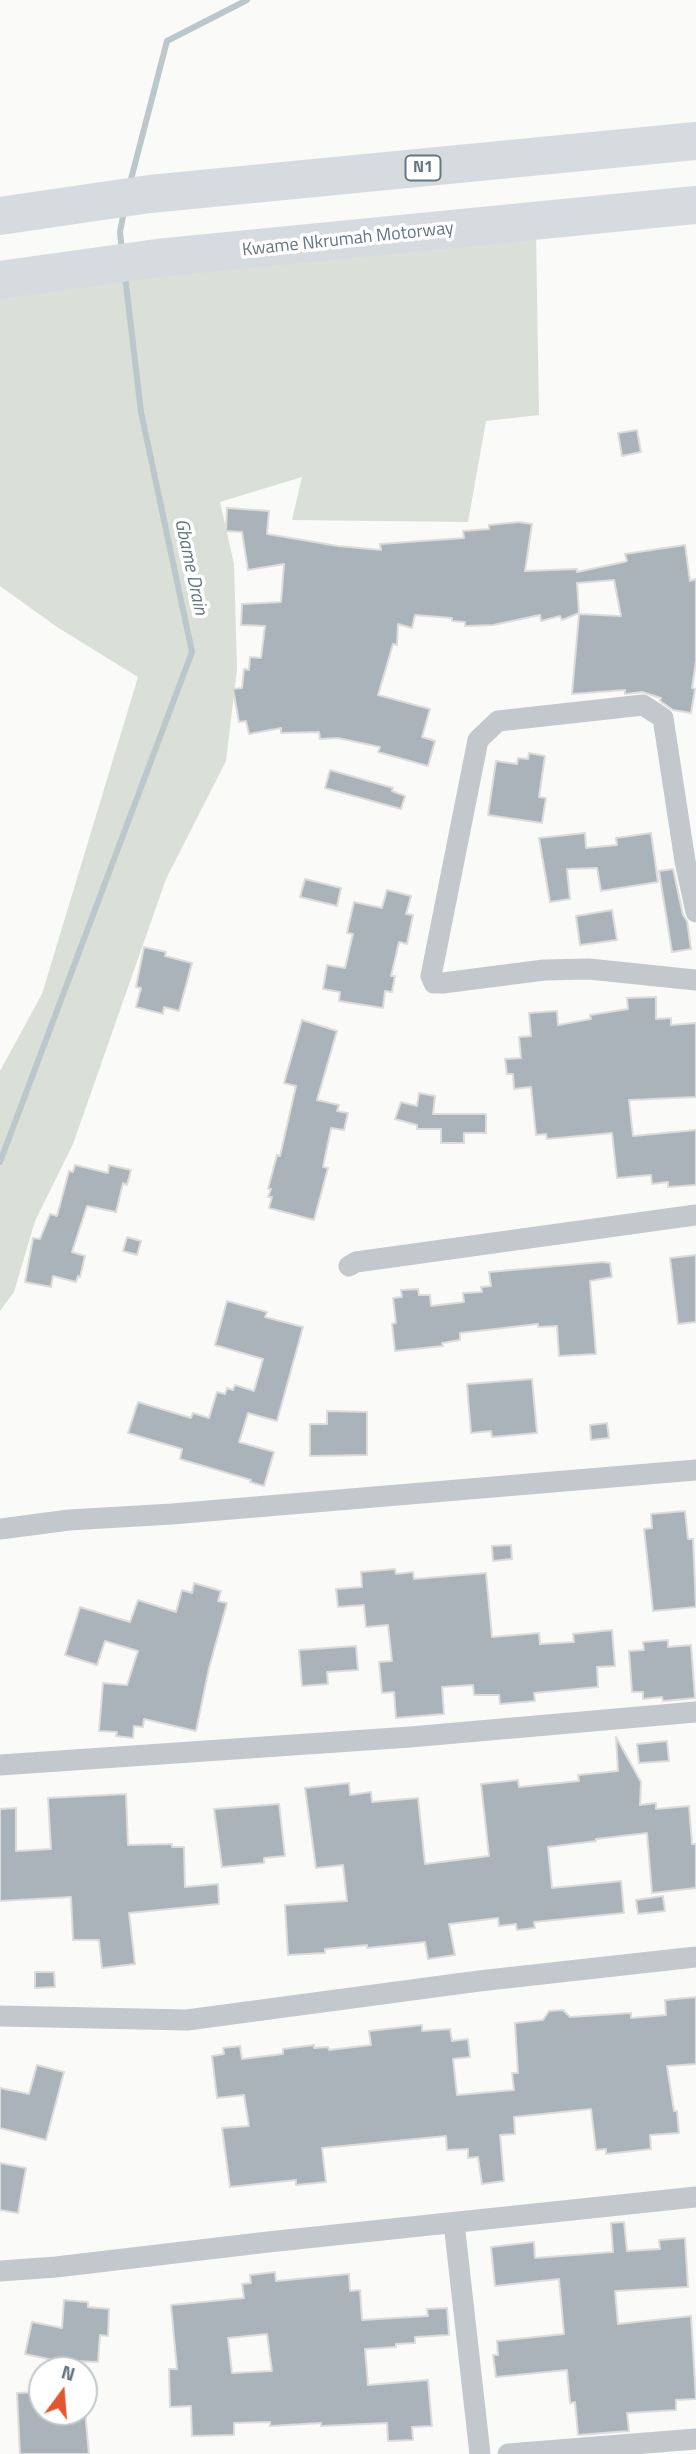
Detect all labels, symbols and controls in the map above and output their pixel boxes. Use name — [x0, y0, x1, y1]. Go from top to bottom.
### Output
road number: N1 — [406, 156, 440, 180]
street label: Kwame Nkrumah Motorway — [241, 218, 455, 262]
water label: Gbame Drain — [169, 517, 211, 617]
north arrow — [28, 2356, 98, 2426]
text: N — [58, 2356, 79, 2388]

